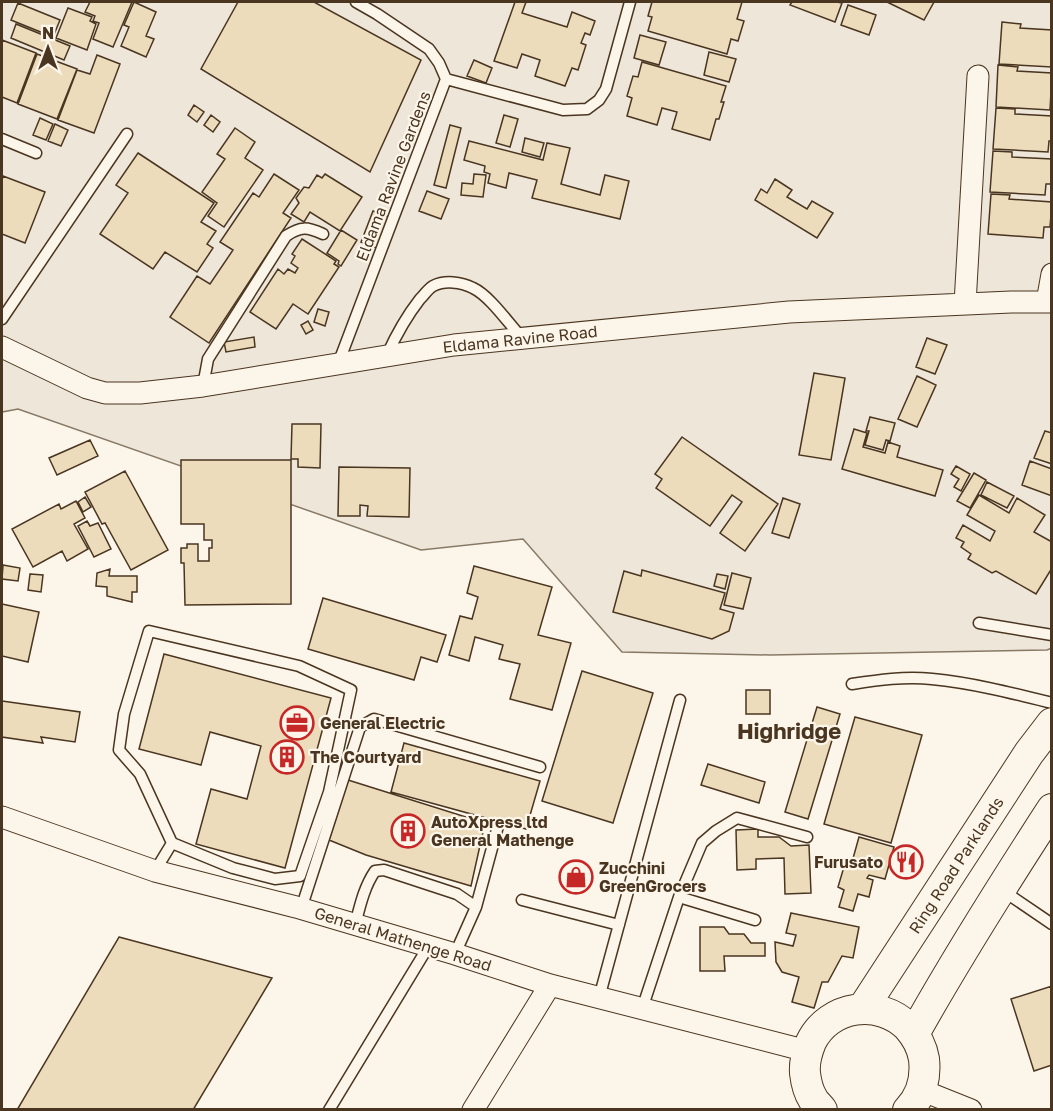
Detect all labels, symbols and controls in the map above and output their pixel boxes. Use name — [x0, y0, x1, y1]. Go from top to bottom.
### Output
north arrow — [18, 18, 78, 78]
text: N — [42, 23, 54, 43]
street label: Eldama Ravine Gardens — [351, 88, 435, 264]
street label: Eldama Ravine Road — [441, 321, 599, 357]
office icon: General Electric — [279, 705, 315, 741]
place label: General Electric — [320, 713, 445, 733]
district label: Highridge — [737, 717, 841, 744]
building icon: The Courtyard — [269, 739, 305, 775]
place label: The Courtyard — [310, 747, 421, 767]
street label: Ring Road Parklands — [904, 793, 1008, 937]
place label: AutoXpress ltd General Mathenge — [431, 812, 574, 850]
building icon: AutoXpress ltd General Mathenge — [390, 813, 426, 849]
restaurant icon: Furusato — [888, 844, 924, 880]
place label: Furusato — [814, 852, 883, 872]
place label: Zucchini GreenGrocers — [599, 858, 707, 896]
shop icon: Zucchini GreenGrocers — [558, 859, 594, 895]
street label: General Mathenge Road — [312, 903, 494, 975]

